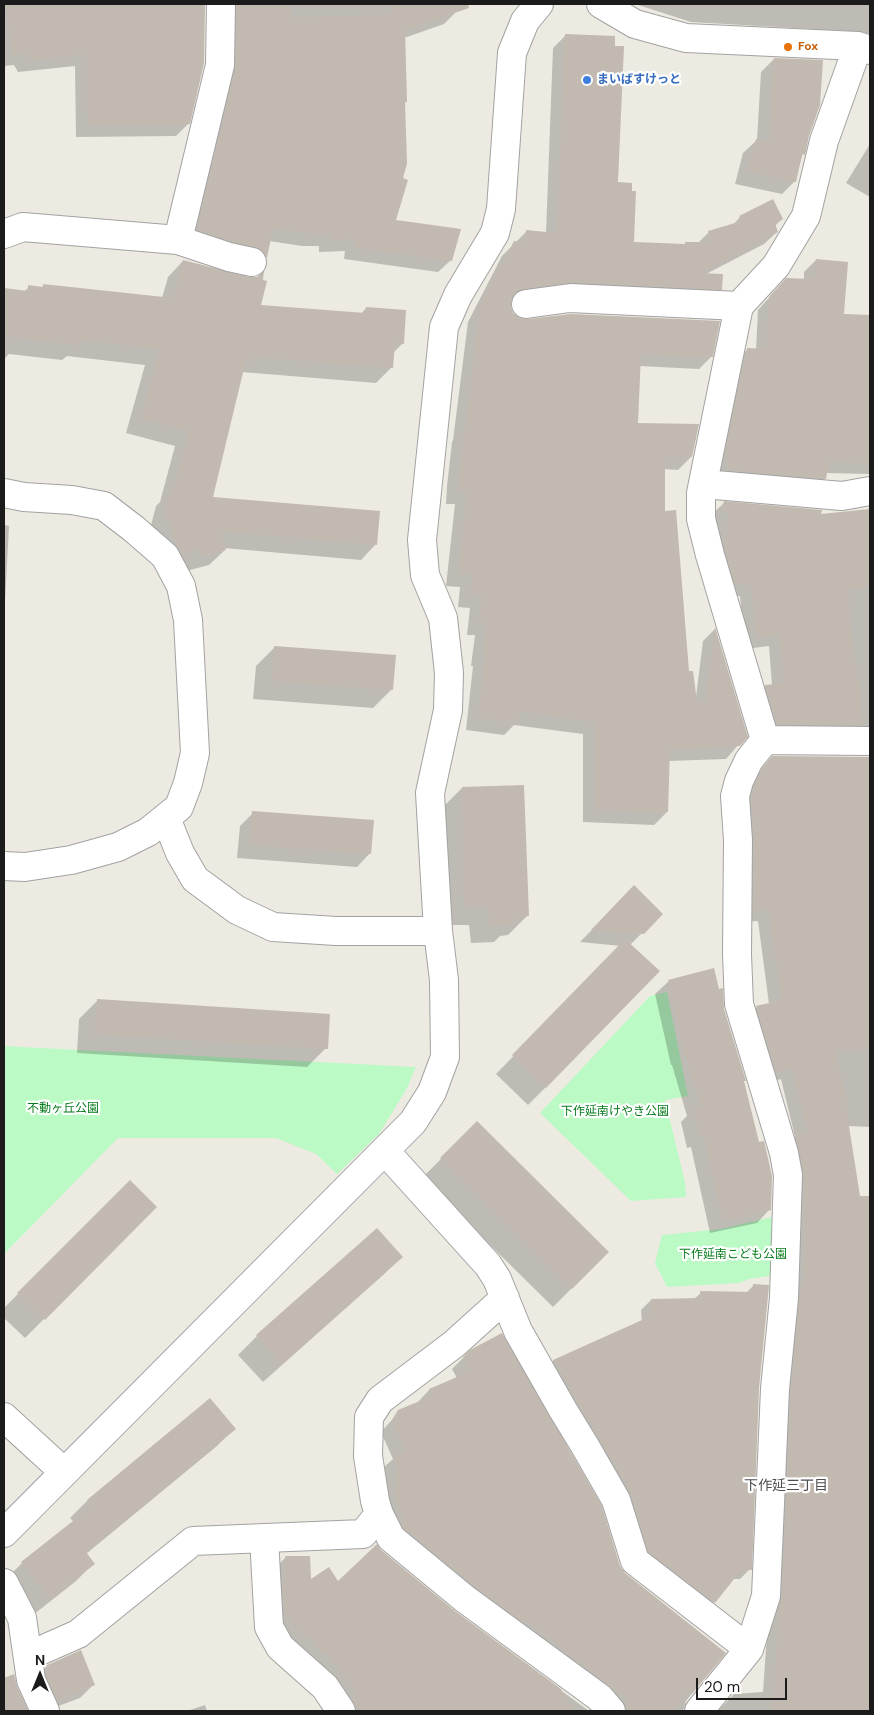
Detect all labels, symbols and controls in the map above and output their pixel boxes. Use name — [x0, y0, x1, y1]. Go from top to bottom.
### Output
place label: Fox — [798, 40, 818, 54]
marker: Fox — [782, 41, 794, 53]
place label: まいばすけっと — [597, 73, 681, 87]
marker: まいばすけっと — [581, 74, 593, 86]
park label: 不動ヶ丘公園 — [27, 1102, 99, 1116]
park label: 下作延南けやき公園 — [561, 1105, 669, 1119]
park label: 下作延南こども公園 — [679, 1248, 787, 1262]
district label: 下作延三丁目 — [744, 1478, 828, 1494]
north arrow — [15, 1650, 65, 1700]
text: N — [35, 1651, 45, 1669]
scale bar — [699, 1668, 790, 1700]
text: 20 m — [704, 1677, 740, 1697]

